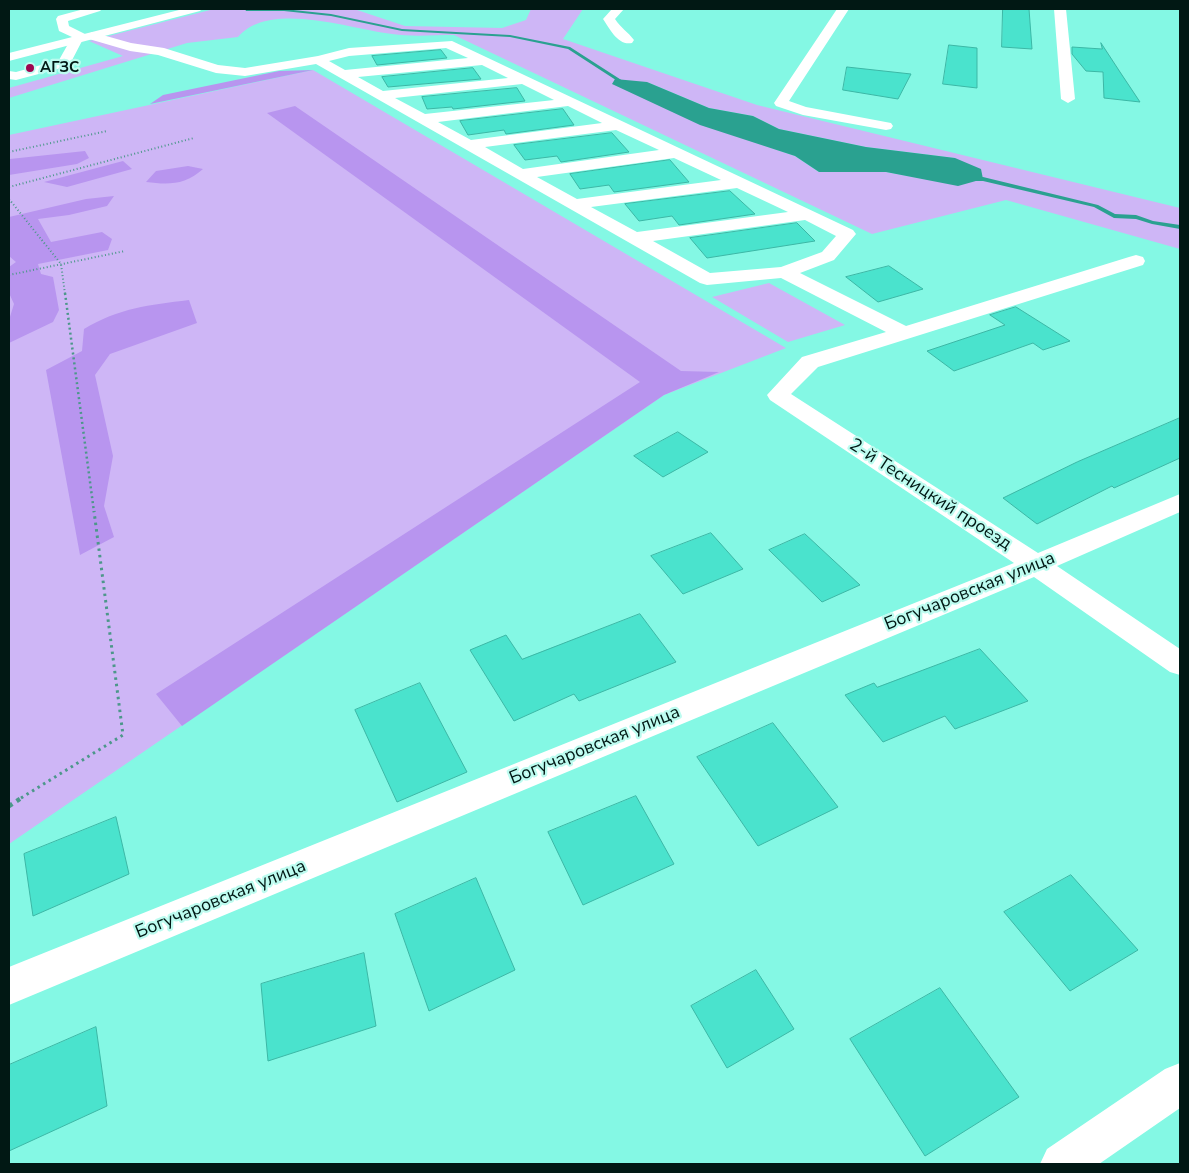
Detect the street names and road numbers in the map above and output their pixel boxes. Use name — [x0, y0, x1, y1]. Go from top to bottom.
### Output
street label: 2-й Тесницкий проезд — [845, 434, 1015, 556]
street label: Богучаровская улица — [882, 548, 1058, 636]
street label: Богучаровская улица — [507, 702, 683, 790]
street label: Богучаровская улица — [133, 856, 309, 944]

